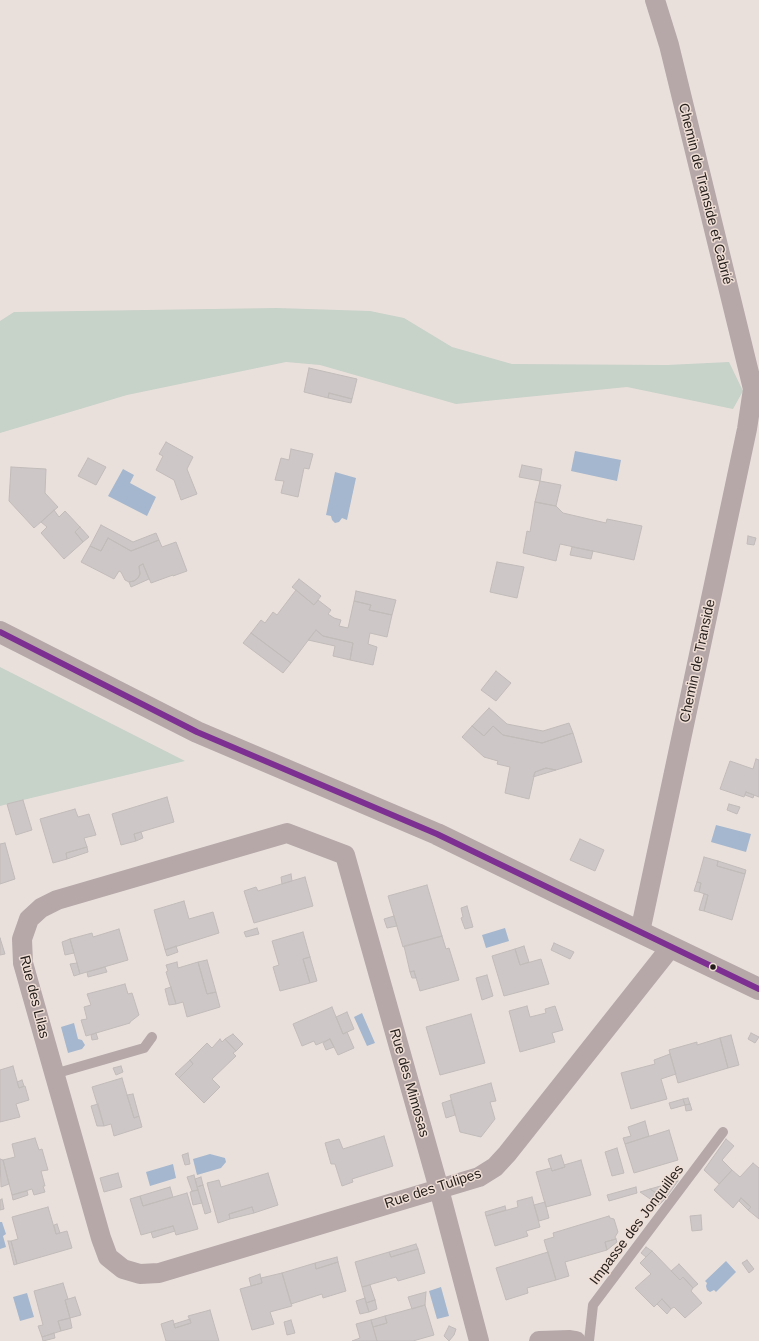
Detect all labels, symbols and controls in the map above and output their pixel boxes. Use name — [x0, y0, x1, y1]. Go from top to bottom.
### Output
street label: Chemin de Transide et Cabrié — [674, 102, 736, 286]
street label: Chemin de Transide — [677, 598, 719, 724]
street label: Rue des Lilas — [16, 954, 52, 1040]
unlabelled marker — [708, 962, 718, 972]
street label: Rue des Mimosas — [385, 1027, 433, 1139]
street label: Impasse des Jonquilles — [587, 1162, 687, 1288]
street label: Rue des Tulipes — [383, 1165, 483, 1213]

